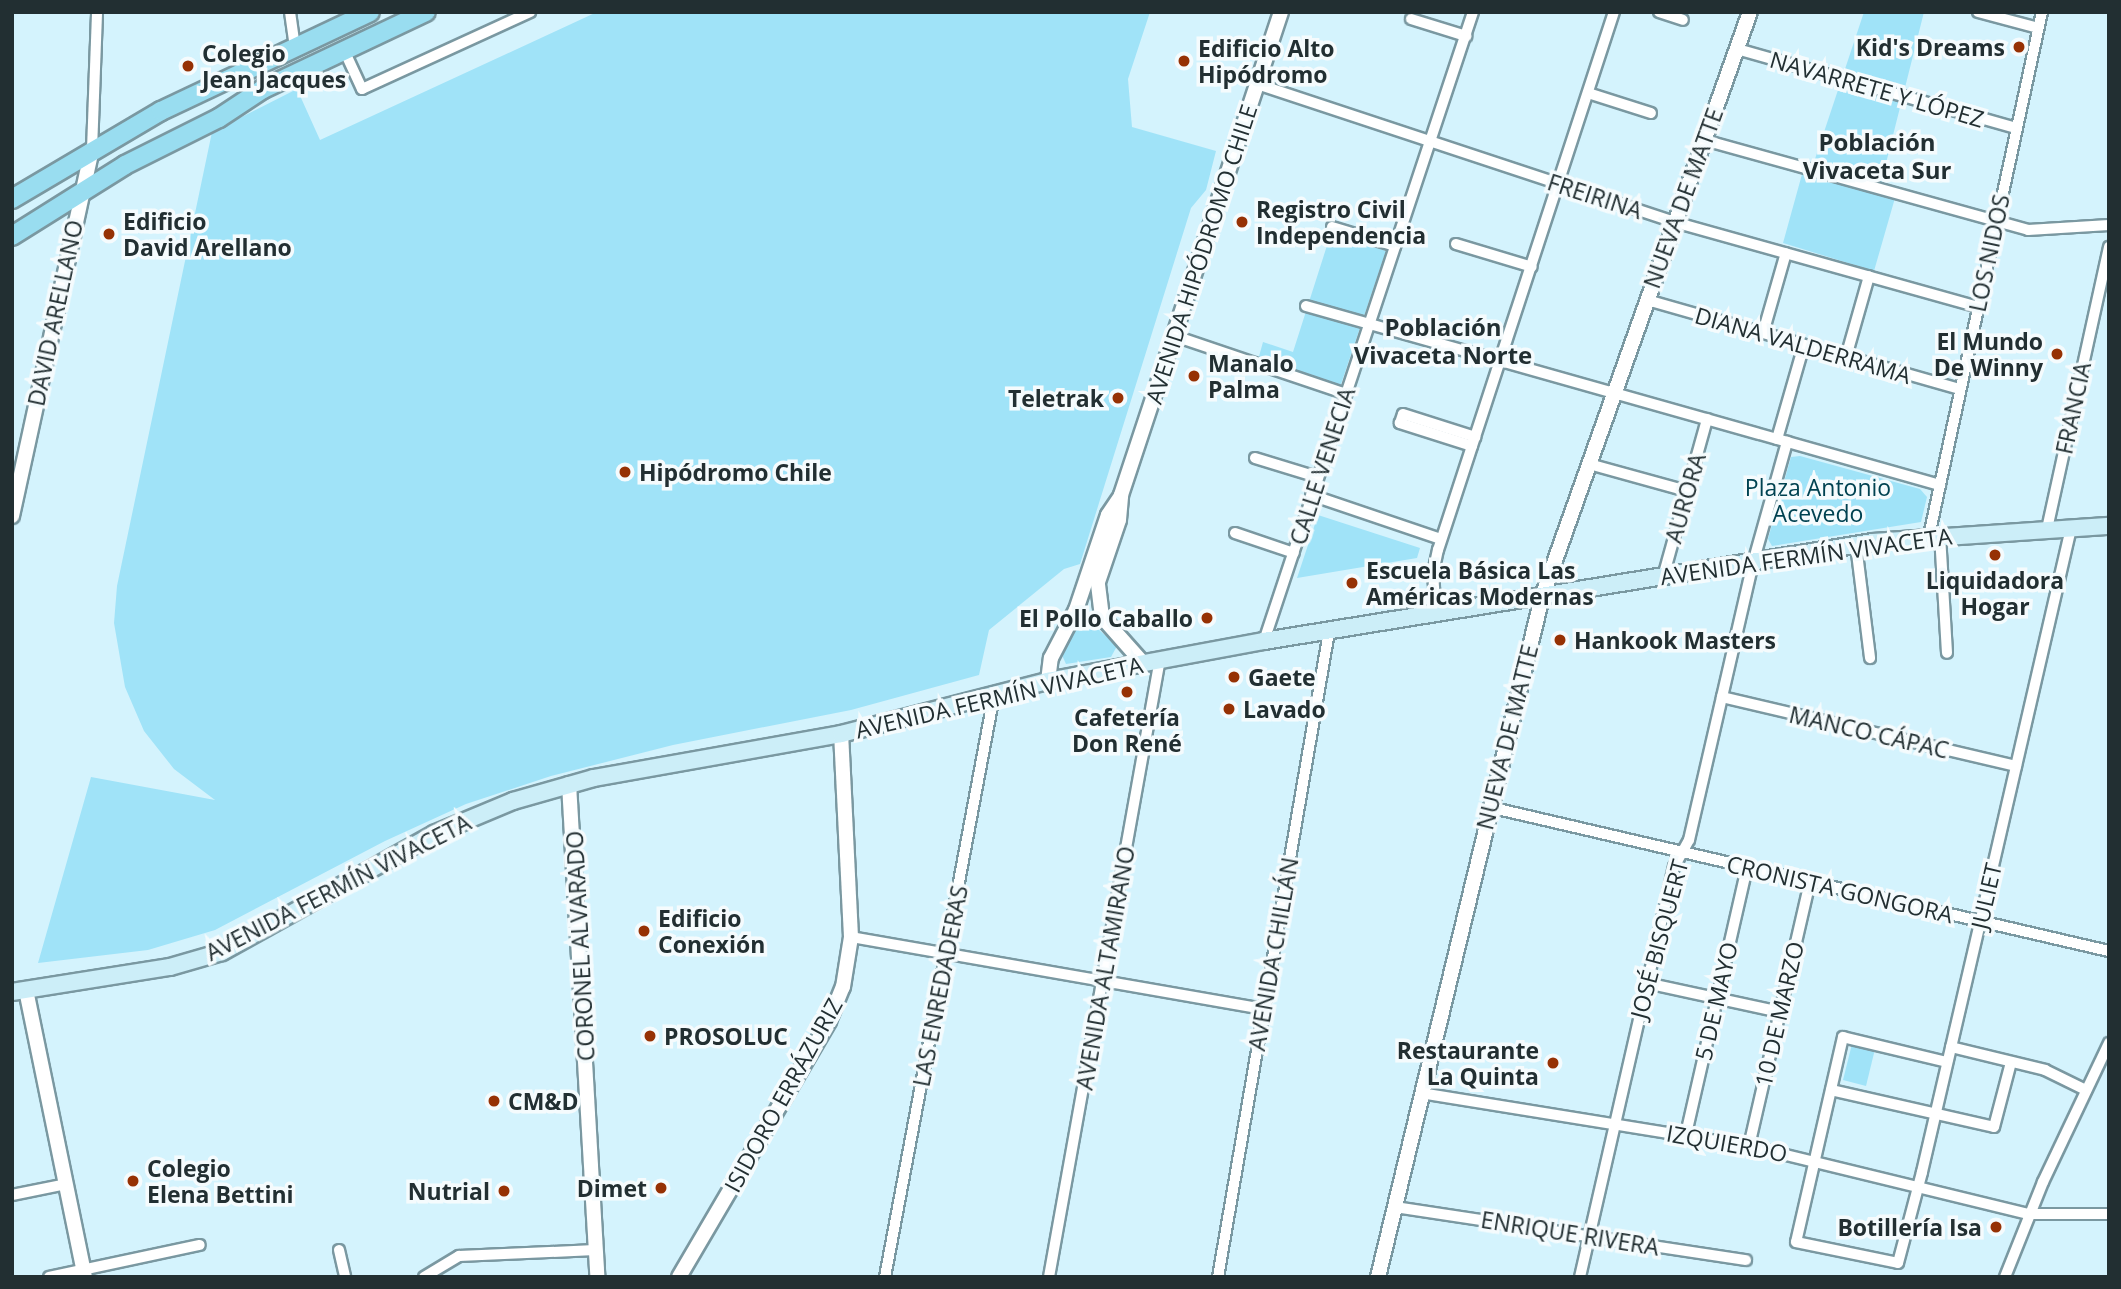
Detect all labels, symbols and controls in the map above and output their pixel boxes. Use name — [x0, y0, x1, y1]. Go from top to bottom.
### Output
place label: Kid's Dreams — [1856, 33, 2005, 61]
place label: Edificio Alto Hipódromo — [1198, 34, 1335, 88]
place label: Colegio Jean Jacques — [202, 39, 346, 93]
marker: Kid's Dreams — [2011, 39, 2027, 55]
street label: NAVARRETE Y LÓPEZ — [1767, 45, 1987, 133]
marker: Edificio Alto Hipódromo — [1176, 53, 1192, 69]
marker: Colegio Jean Jacques — [180, 58, 196, 74]
street label: AVENIDA HIPÓDROMO CHILE — [1140, 101, 1262, 407]
street label: NUEVA DE MATTE — [1638, 104, 1728, 292]
district label: Población Vivaceta Sur — [1803, 128, 1951, 184]
street label: FREIRINA — [1544, 168, 1646, 224]
street label: LOS NIDOS — [1963, 192, 2015, 314]
place label: Registro Civil Independencia — [1256, 195, 1426, 249]
place label: Edificio David Arellano — [123, 207, 292, 261]
marker: Registro Civil Independencia — [1234, 214, 1250, 230]
street label: DAVID ARELLANO — [22, 218, 88, 408]
marker: Edificio David Arellano — [101, 226, 117, 242]
street label: DIANA VALDERRAMA — [1692, 301, 1914, 389]
district label: Población Vivaceta Norte — [1354, 313, 1532, 369]
place label: El Mundo De Winny — [1934, 327, 2043, 381]
marker: El Mundo De Winny — [2049, 346, 2065, 362]
place label: Manalo Palma — [1208, 349, 1294, 403]
street label: FRANCIA — [2050, 359, 2096, 457]
marker: Manalo Palma — [1186, 368, 1202, 384]
place label: Teletrak — [1008, 384, 1104, 412]
street label: CALLE VENECIA — [1284, 384, 1360, 548]
marker: Teletrak — [1110, 390, 1126, 406]
street label: AURORA — [1659, 450, 1711, 546]
place label: Hipódromo Chile — [639, 458, 832, 486]
marker: Hipódromo Chile — [617, 464, 633, 480]
park label: Plaza Antonio Acevedo — [1745, 473, 1891, 527]
street label: AVENIDA FERMÍN VIVACETA — [1658, 522, 1954, 590]
marker: Liquidadora Hogar — [1987, 547, 2003, 563]
place label: Escuela Básica Las Américas Modernas — [1366, 556, 1594, 610]
place label: Liquidadora Hogar — [1926, 566, 2064, 620]
marker: Escuela Básica Las Américas Modernas — [1344, 575, 1360, 591]
place label: El Pollo Caballo — [1019, 604, 1193, 632]
marker: El Pollo Caballo — [1199, 610, 1215, 626]
place label: Hankook Masters — [1574, 626, 1776, 654]
marker: Hankook Masters — [1552, 632, 1568, 648]
street label: NUEVA DE MATTE — [1471, 642, 1543, 832]
street label: AVENIDA FERMÍN VIVACETA — [853, 650, 1145, 744]
place label: Gaete — [1248, 663, 1316, 691]
marker: Gaete — [1226, 669, 1242, 685]
marker: Cafetería Don René — [1119, 684, 1135, 700]
place label: Lavado — [1243, 695, 1326, 723]
street label: MANCO CÁPAC — [1787, 700, 1951, 764]
marker: Lavado — [1221, 701, 1237, 717]
place label: Cafetería Don René — [1072, 703, 1182, 757]
street label: AVENIDA FERMÍN VIVACETA — [201, 808, 475, 966]
street label: CORONEL ALVARADO — [560, 830, 600, 1062]
street label: AVENIDA ALTAMIRANO — [1070, 844, 1140, 1092]
street label: CRONISTA GONGORA — [1724, 850, 1956, 928]
street label: AVENIDA CHILLÁN — [1242, 855, 1304, 1053]
street label: JOSÉ BISQUERT — [1624, 856, 1694, 1022]
street label: JULIET — [1965, 860, 2007, 932]
street label: LAS ENREDADERAS — [907, 883, 973, 1089]
place label: Edificio Conexión — [658, 904, 765, 958]
marker: Edificio Conexión — [636, 923, 652, 939]
street label: 5 DE MAYO — [1689, 939, 1743, 1063]
street label: 10 DE MARZO — [1749, 939, 1809, 1089]
street label: ISIDORO ERRÁZURIZ — [718, 993, 848, 1197]
place label: PROSOLUC — [664, 1022, 788, 1050]
marker: PROSOLUC — [642, 1028, 658, 1044]
place label: Restaurante La Quinta — [1397, 1036, 1539, 1090]
marker: Restaurante La Quinta — [1545, 1055, 1561, 1071]
place label: CM&D — [508, 1087, 579, 1115]
marker: CM&D — [486, 1093, 502, 1109]
street label: IZQUIERDO — [1664, 1119, 1790, 1167]
place label: Colegio Elena Bettini — [147, 1154, 294, 1208]
marker: Colegio Elena Bettini — [125, 1173, 141, 1189]
place label: Dimet — [577, 1174, 647, 1202]
place label: Nutrial — [408, 1177, 490, 1205]
marker: Dimet — [653, 1180, 669, 1196]
marker: Nutrial — [496, 1183, 512, 1199]
street label: ENRIQUE RIVERA — [1479, 1205, 1661, 1261]
place label: Botillería Isa — [1837, 1213, 1982, 1241]
marker: Botillería Isa — [1988, 1219, 2004, 1235]

